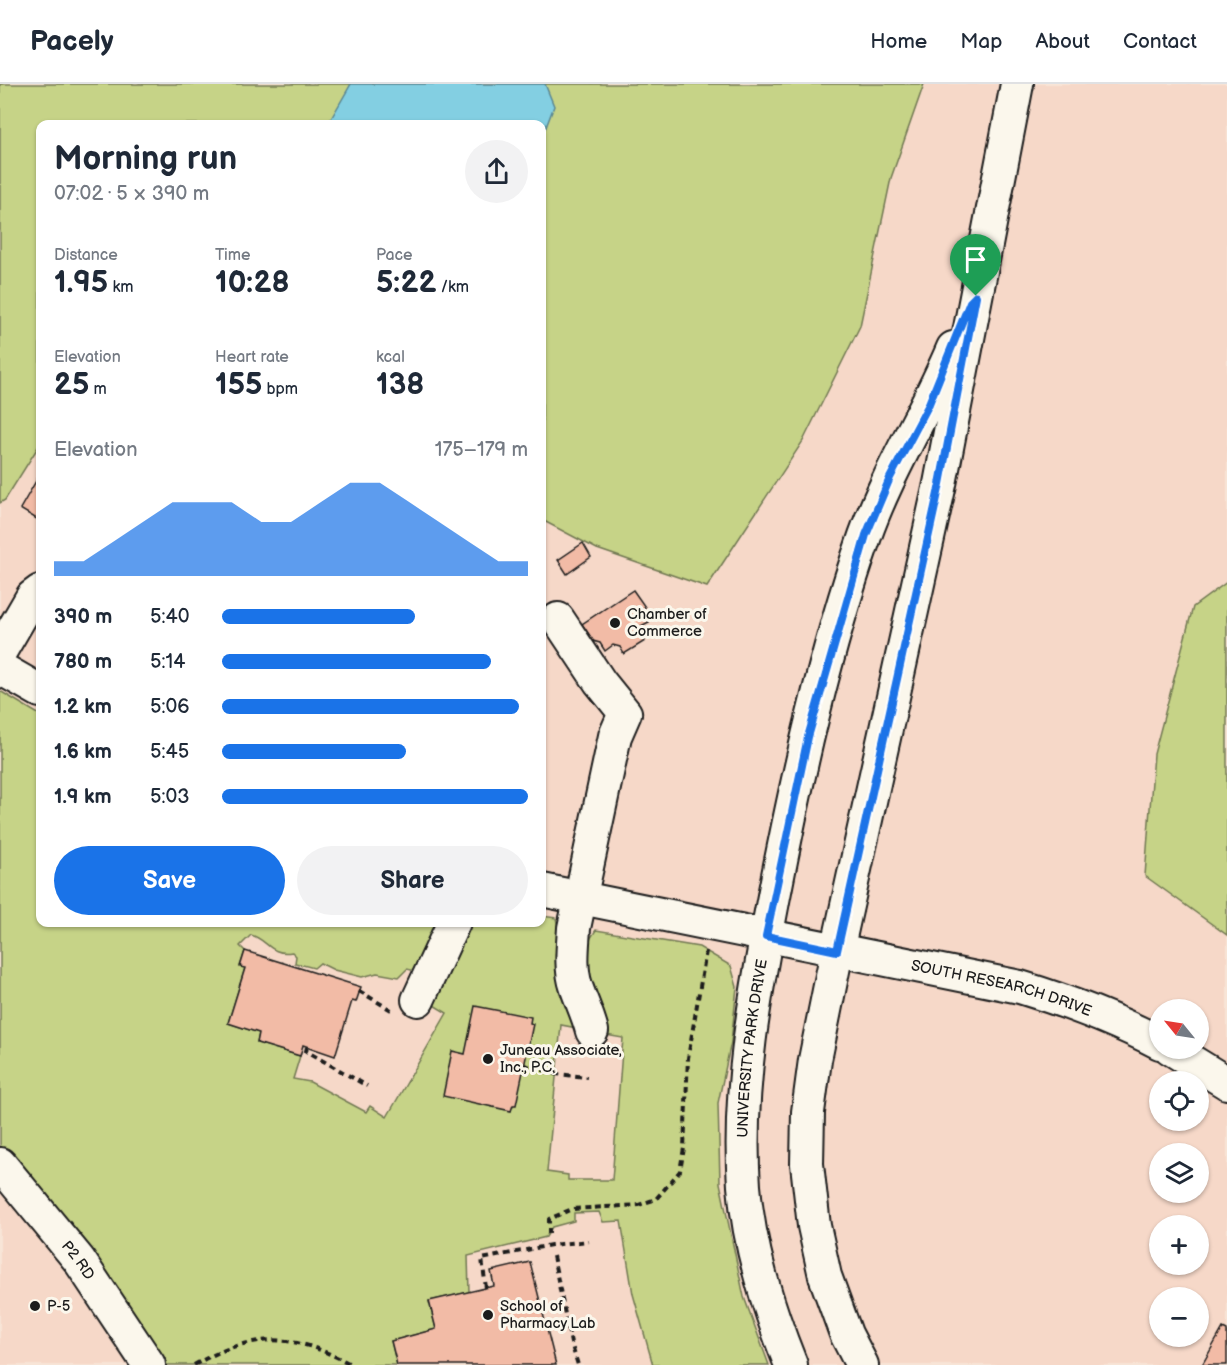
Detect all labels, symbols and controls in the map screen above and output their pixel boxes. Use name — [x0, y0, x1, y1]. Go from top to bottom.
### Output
text: Pacely — [30, 25, 114, 58]
text: Home — [870, 29, 927, 54]
text: Map — [960, 29, 1002, 54]
text: About — [1035, 29, 1090, 54]
text: Contact — [1123, 29, 1197, 54]
text: Morning run — [54, 139, 237, 179]
button: share — [465, 140, 528, 203]
text: 07:02 · 5 × 390 m — [54, 182, 209, 206]
pin — [950, 234, 1001, 296]
icon: arrive — [959, 243, 992, 276]
text: Distance — [54, 246, 118, 265]
text: Time — [215, 246, 250, 265]
text: Pace — [376, 246, 412, 265]
text: 1.95 — [54, 265, 108, 301]
text: 10:28 — [215, 265, 290, 301]
text: 5:22 — [376, 265, 436, 301]
text: km — [108, 278, 134, 297]
text: /km — [436, 278, 469, 297]
text: Elevation — [54, 348, 121, 367]
text: Heart rate — [215, 348, 289, 367]
text: kcal — [376, 348, 405, 367]
text: 25 — [54, 367, 89, 403]
text: 155 — [215, 367, 262, 403]
text: 138 — [376, 367, 424, 403]
text: m — [89, 380, 107, 399]
text: bpm — [262, 380, 298, 399]
text: Elevation — [54, 438, 137, 462]
text: 175–179 m — [435, 438, 528, 462]
text: 390 m — [54, 605, 112, 629]
text: 5:40 — [150, 605, 189, 629]
place label: Chamber of Commerce — [627, 605, 707, 641]
marker: Chamber of Commerce — [608, 616, 622, 630]
text: 780 m — [54, 650, 112, 674]
text: 5:14 — [150, 650, 185, 674]
text: 1.2 km — [54, 695, 112, 719]
text: 5:06 — [150, 695, 189, 719]
text: 1.6 km — [54, 740, 112, 764]
text: 5:45 — [150, 740, 189, 764]
text: 1.9 km — [54, 785, 111, 809]
text: 5:03 — [150, 785, 190, 809]
button: Save — [54, 846, 285, 915]
button: Share — [297, 846, 528, 915]
street label: SOUTH RESEARCH DRIVE — [910, 956, 1095, 1021]
street label: UNIVERSITY PARK DRIVE — [733, 957, 772, 1138]
north arrow — [1149, 999, 1209, 1059]
map controls — [1149, 999, 1209, 1347]
place label: Juneau Associate, Inc., P.C. — [500, 1041, 622, 1077]
marker: Juneau Associate, Inc., P.C. — [481, 1052, 495, 1066]
button: locate — [1149, 1071, 1209, 1131]
button: layers — [1149, 1143, 1209, 1203]
button: + — [1149, 1215, 1209, 1275]
street label: P2 RD — [57, 1237, 99, 1283]
button: − — [1149, 1287, 1209, 1347]
place label: P-5 — [47, 1297, 70, 1316]
place label: School of Pharmacy Lab — [500, 1297, 596, 1333]
marker: P-5 — [28, 1299, 42, 1313]
marker: School of Pharmacy Lab — [481, 1308, 495, 1322]

